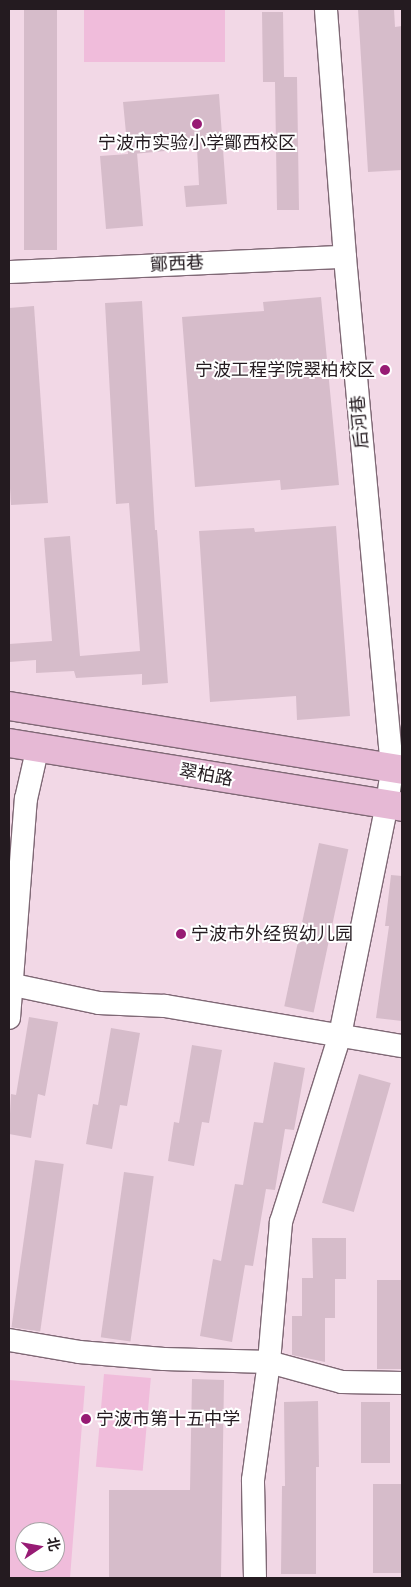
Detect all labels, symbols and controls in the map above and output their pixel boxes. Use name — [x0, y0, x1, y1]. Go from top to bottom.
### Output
marker: 宁波市实验小学鄮西校区 — [191, 118, 203, 130]
place label: 宁波市实验小学鄮西校区 — [98, 132, 296, 154]
street label: 鄮西巷 — [149, 252, 205, 276]
place label: 宁波工程学院翠柏校区 — [195, 359, 375, 381]
marker: 宁波工程学院翠柏校区 — [379, 364, 391, 376]
street label: 后河巷 — [347, 394, 373, 450]
street label: 翠柏路 — [178, 760, 234, 790]
place label: 宁波市外经贸幼儿园 — [191, 923, 353, 945]
marker: 宁波市外经贸幼儿园 — [175, 928, 187, 940]
place label: 宁波市第十五中学 — [96, 1408, 240, 1430]
marker: 宁波市第十五中学 — [80, 1413, 92, 1425]
north arrow — [15, 1522, 65, 1572]
text: 北 — [42, 1535, 65, 1553]

